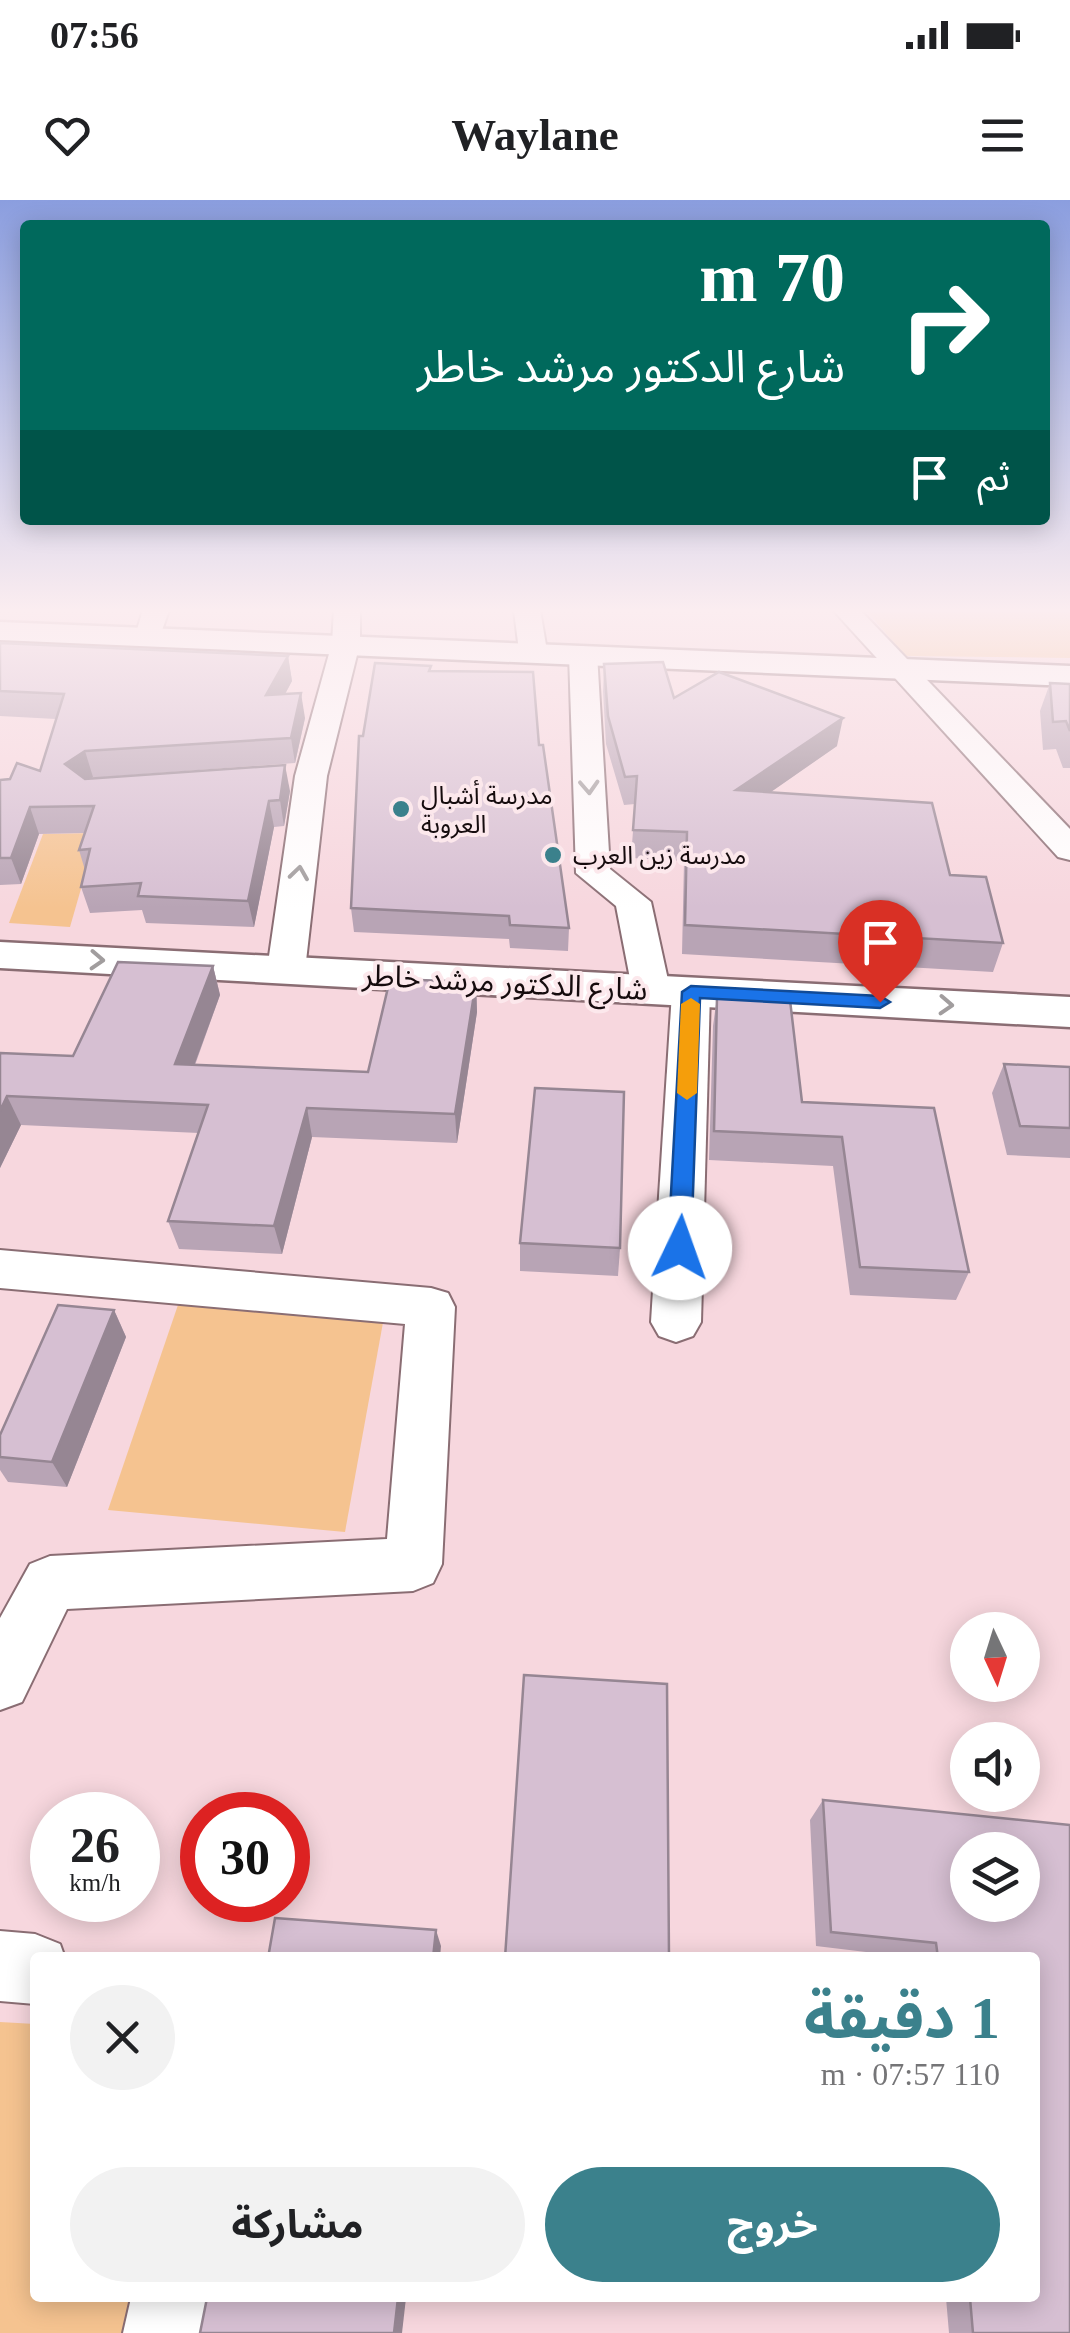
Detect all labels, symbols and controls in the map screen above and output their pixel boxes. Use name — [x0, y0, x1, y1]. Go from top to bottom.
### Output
text: 07:56 — [50, 14, 139, 56]
icon: heart — [40, 108, 95, 163]
icon: menu — [975, 108, 1030, 163]
text: Waylane — [451, 110, 619, 160]
text: 70 m — [699, 239, 845, 316]
icon: right — [880, 260, 1010, 390]
text: شارع الدكتور مرشد خاطر — [417, 342, 845, 392]
icon: arrive — [902, 450, 957, 505]
text: ثم — [977, 456, 1010, 498]
place label: مدرسة أشبال العروبة — [421, 779, 553, 839]
one-way arrow — [578, 779, 599, 795]
marker: مدرسة أشبال العروبة — [390, 798, 412, 820]
place label: مدرسة زين العرب — [573, 842, 746, 870]
marker: مدرسة زين العرب — [542, 844, 564, 866]
one-way arrow — [287, 865, 308, 881]
pin — [838, 900, 923, 1003]
icon: arrive — [853, 915, 908, 970]
one-way arrow — [90, 949, 106, 970]
street label: شارع الدكتور مرشد خاطر — [360, 958, 648, 1012]
one-way arrow — [939, 994, 955, 1015]
position arrow — [628, 1196, 732, 1300]
north arrow — [950, 1612, 1040, 1702]
map controls — [950, 1612, 1040, 1922]
button: sound — [950, 1722, 1040, 1812]
speed limit sign: 30 — [180, 1792, 310, 1922]
text: 26 — [70, 1817, 120, 1873]
button: layers — [950, 1832, 1040, 1922]
text: km/h — [69, 1869, 121, 1896]
button: close — [70, 1985, 175, 2090]
text: 1 دقيقة — [804, 1985, 1000, 2051]
text: 110 m · 07:57 — [821, 2056, 1000, 2092]
button: مشاركة — [70, 2167, 525, 2282]
button: خروج — [545, 2167, 1000, 2282]

